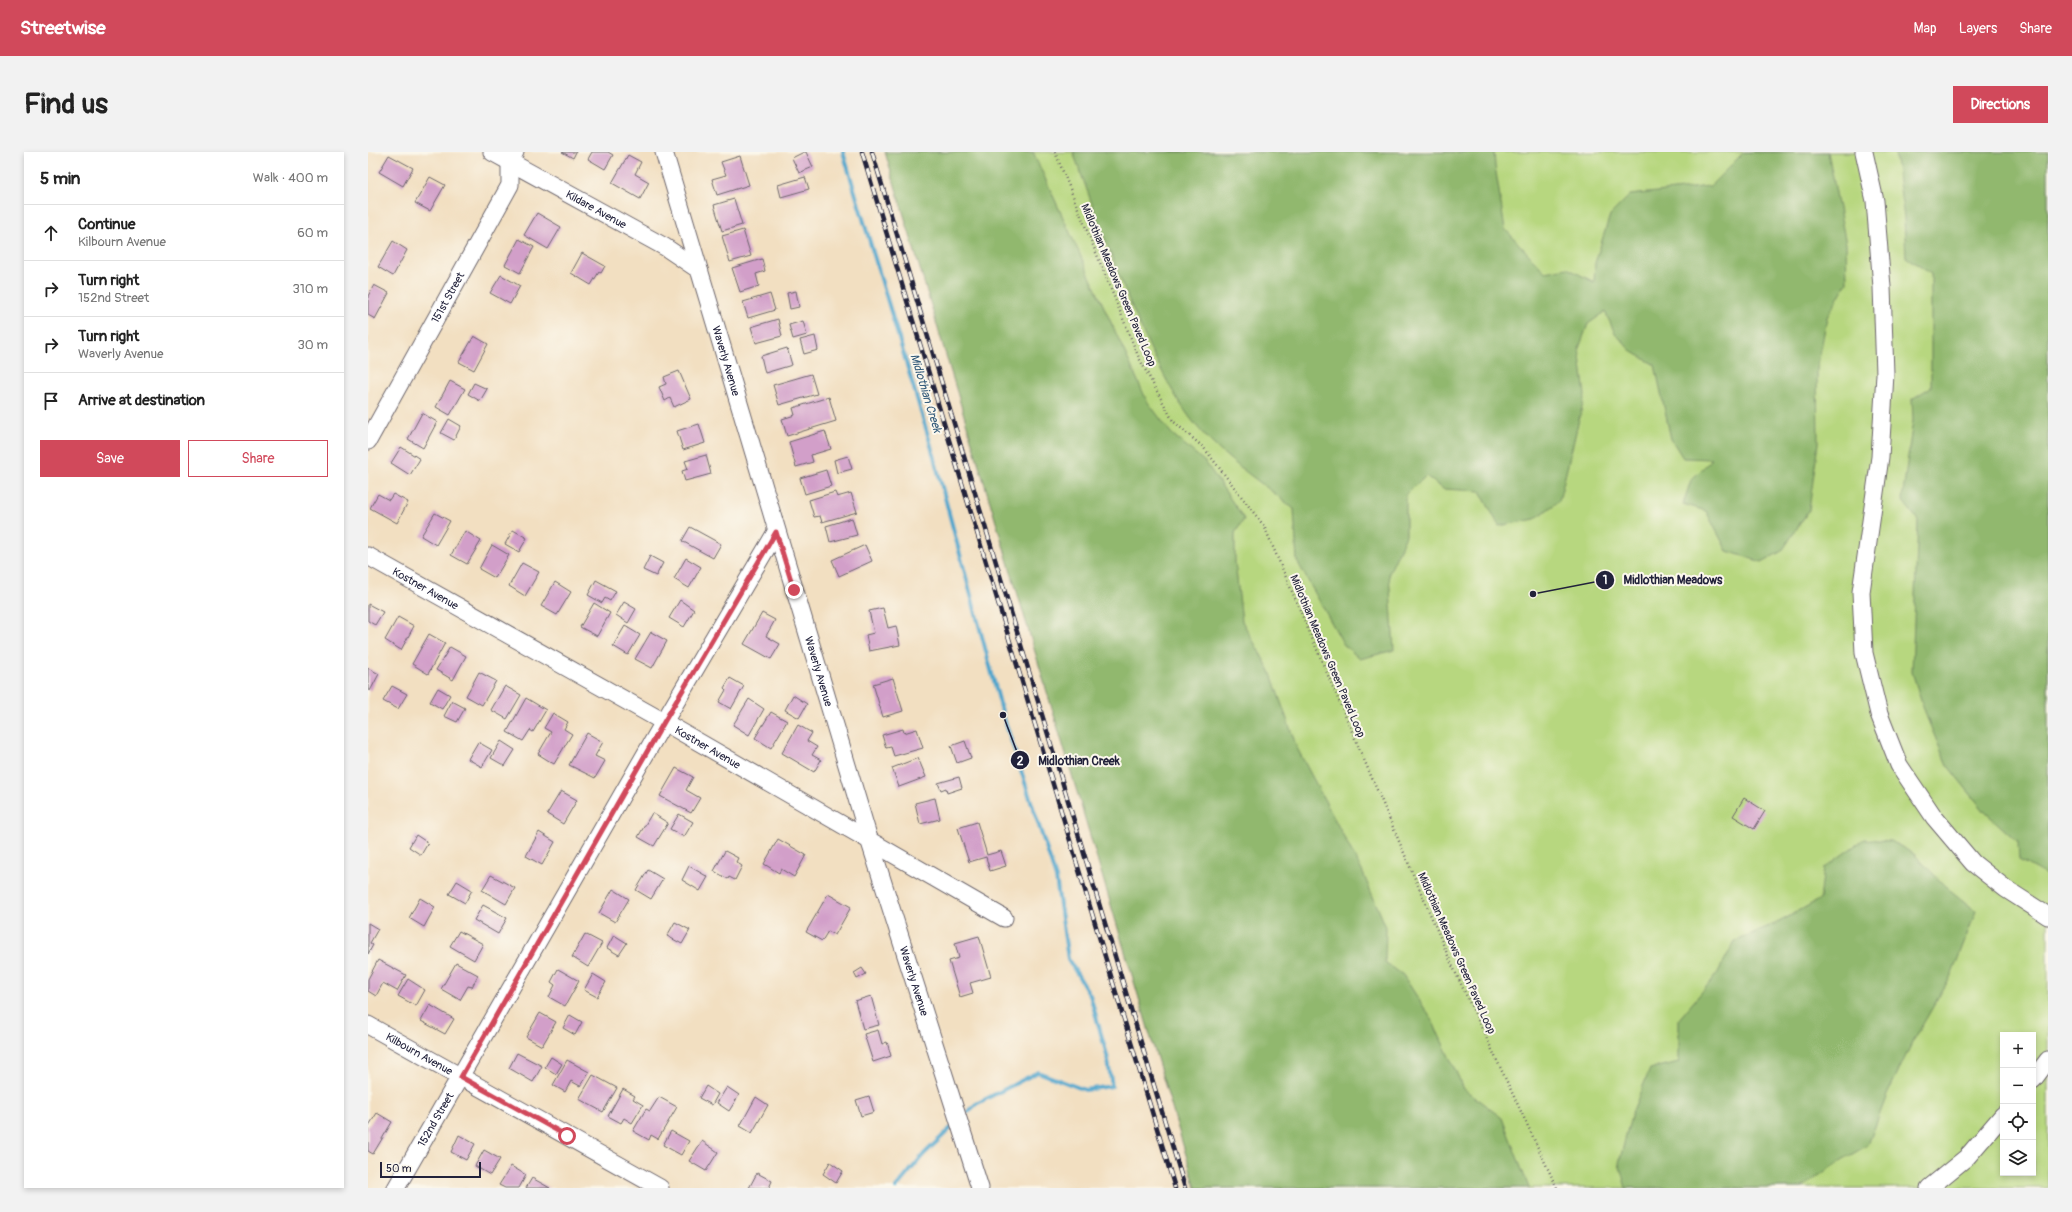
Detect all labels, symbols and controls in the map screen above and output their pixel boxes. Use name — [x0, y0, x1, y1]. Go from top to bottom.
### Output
text: Streetwise — [20, 16, 106, 40]
text: Map — [1914, 20, 1937, 37]
text: Layers — [1959, 20, 1997, 37]
text: Share — [2019, 20, 2052, 37]
button: Directions — [1953, 86, 2048, 123]
text: Find us — [24, 87, 108, 122]
text: 5 min — [40, 168, 80, 189]
text: Walk · 400 m — [253, 170, 328, 186]
street label: Kildare Avenue — [564, 188, 629, 232]
street label: Midlothian Meadows Green Paved Loop — [1078, 202, 1159, 368]
text: Continue — [78, 215, 136, 234]
icon: ahead — [40, 222, 62, 244]
text: 60 m — [297, 225, 328, 241]
text: Kilbourn Avenue — [78, 234, 166, 250]
street label: 151st Street — [429, 270, 468, 326]
text: Turn right — [78, 271, 139, 290]
icon: right — [40, 278, 62, 300]
text: 310 m — [292, 281, 328, 297]
text: 152nd Street — [78, 290, 149, 306]
street label: Waverly Avenue — [709, 324, 743, 398]
text: Turn right — [78, 327, 139, 346]
icon: right — [40, 334, 62, 356]
text: 30 m — [298, 337, 328, 353]
text: Waverly Avenue — [78, 346, 163, 362]
water label: Midlothian Creek — [906, 352, 945, 435]
icon: arrive — [40, 390, 62, 412]
text: Arrive at destination — [78, 391, 205, 410]
button: Save — [40, 440, 180, 477]
button: Share — [188, 440, 328, 477]
street label: Kostner Avenue — [390, 565, 461, 613]
callout: Midlothian Meadows — [1595, 568, 1730, 592]
street label: Midlothian Meadows Green Paved Loop — [1287, 573, 1368, 739]
text: 1 — [1603, 573, 1607, 588]
text: Midlothian Meadows — [1624, 573, 1723, 588]
route end — [785, 581, 803, 599]
street label: Waverly Avenue — [802, 635, 835, 709]
street label: Kostner Avenue — [672, 724, 743, 772]
callout: Midlothian Creek — [1010, 748, 1128, 772]
text: 2 — [1017, 754, 1024, 769]
text: Midlothian Creek — [1038, 754, 1121, 769]
street label: Midlothian Meadows Green Paved Loop — [1415, 870, 1498, 1036]
street label: Waverly Avenue — [897, 945, 931, 1018]
street label: Kilbourn Avenue — [384, 1030, 455, 1078]
map controls — [2000, 1032, 2036, 1176]
button: + — [2000, 1032, 2036, 1068]
button: − — [2000, 1068, 2036, 1104]
street label: 152nd Street — [415, 1090, 457, 1149]
button: locate — [2000, 1104, 2036, 1140]
route start — [558, 1127, 576, 1145]
button: layers — [2000, 1140, 2036, 1176]
scale bar — [380, 1160, 481, 1179]
text: 50 m — [386, 1162, 412, 1175]

